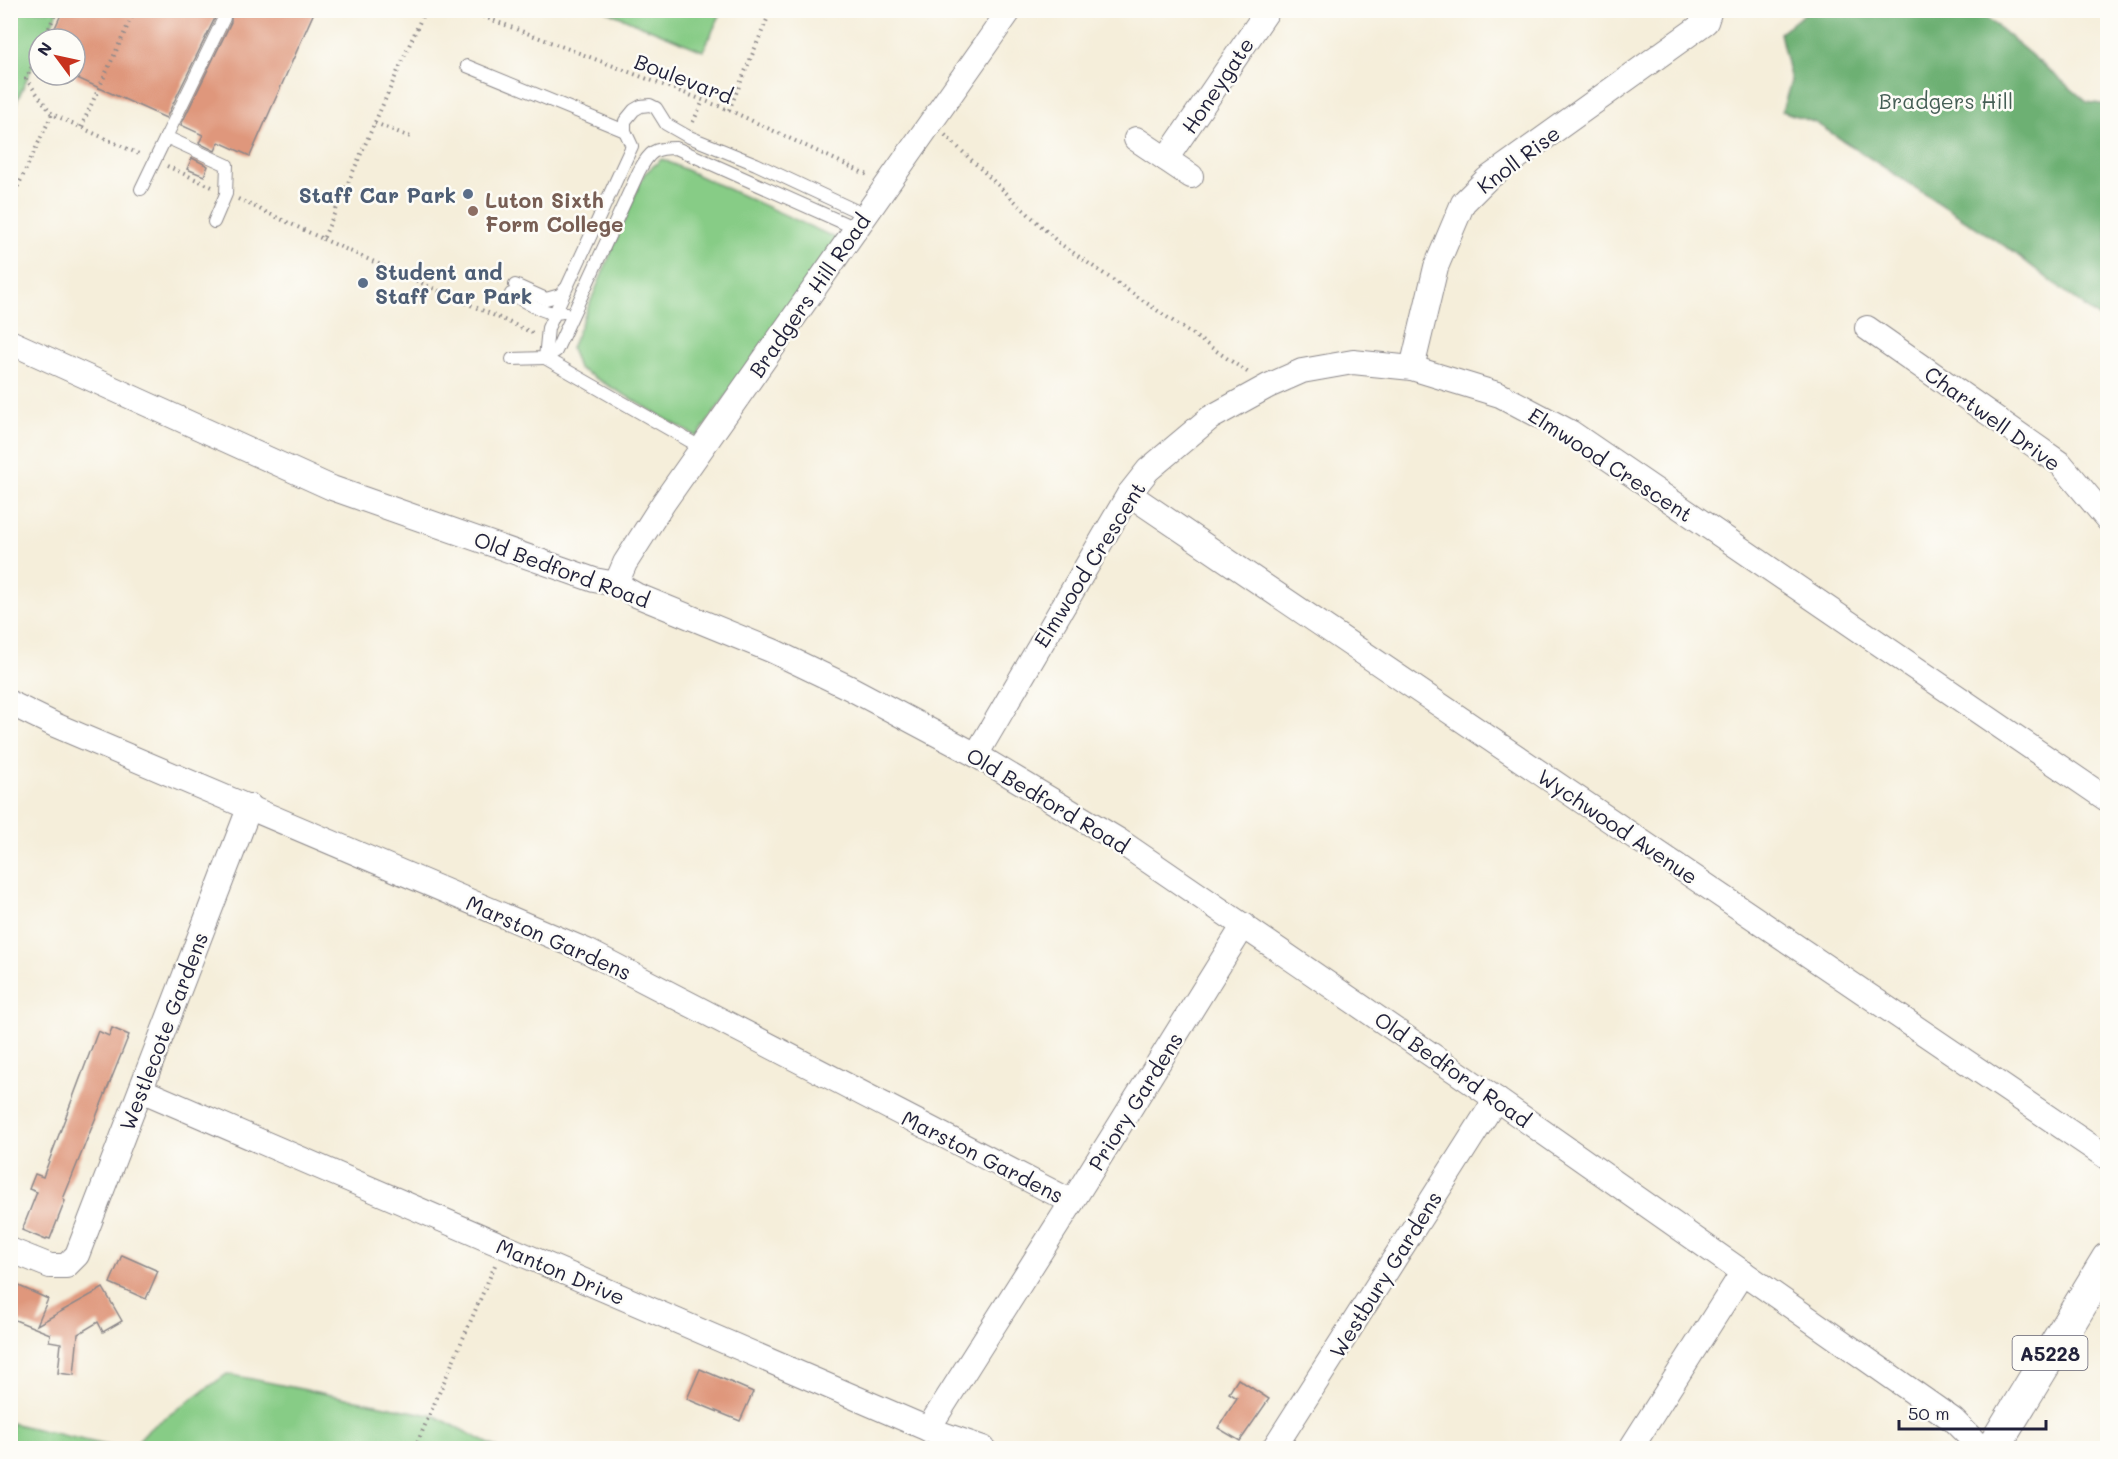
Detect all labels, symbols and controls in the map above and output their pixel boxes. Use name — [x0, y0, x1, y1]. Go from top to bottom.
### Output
north arrow — [27, 27, 87, 87]
street label: Honeygate — [1175, 32, 1259, 138]
text: N — [32, 38, 56, 59]
street label: Boulevard — [631, 47, 737, 109]
park label: Bradgers Hill — [1879, 87, 2013, 114]
street label: Knoll Rise — [1471, 119, 1565, 199]
place label: Staff Car Park — [299, 181, 456, 208]
place label: Luton Sixth Form College — [485, 186, 624, 237]
marker: Staff Car Park — [461, 187, 475, 201]
marker: Luton Sixth Form College — [466, 204, 480, 218]
street label: Bradgers Hill Road — [742, 208, 876, 382]
place label: Student and Staff Car Park — [375, 258, 532, 309]
marker: Student and Staff Car Park — [356, 276, 370, 290]
street label: Chartwell Drive — [1920, 360, 2066, 476]
street label: Elmwood Crescent — [1524, 401, 1698, 527]
street label: Elmwood Crescent — [1027, 476, 1151, 652]
street label: Old Bedford Road — [471, 525, 653, 613]
street label: Old Bedford Road — [962, 741, 1134, 859]
street label: Wychwood Avenue — [1533, 762, 1703, 890]
street label: Marston Gardens — [462, 888, 636, 986]
street label: Westlecote Gardens — [113, 928, 213, 1134]
street label: Old Bedford Road — [1370, 1005, 1536, 1133]
street label: Priory Gardens — [1082, 1027, 1188, 1175]
street label: Marston Gardens — [898, 1104, 1068, 1208]
street label: Westbury Gardens — [1323, 1186, 1447, 1362]
street label: Manton Drive — [493, 1232, 629, 1310]
road number: A5228 — [2012, 1336, 2088, 1370]
scale bar — [1899, 1393, 2046, 1431]
text: 50 m — [1908, 1401, 1950, 1425]

